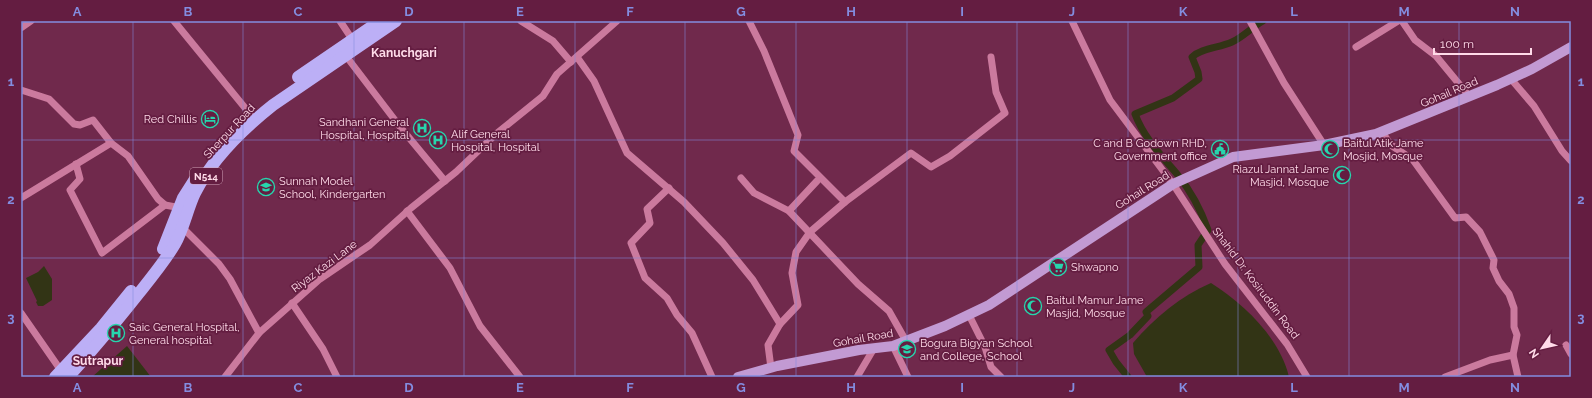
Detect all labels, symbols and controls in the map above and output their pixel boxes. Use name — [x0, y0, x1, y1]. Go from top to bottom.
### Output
text: A — [73, 4, 82, 19]
text: B — [184, 4, 193, 19]
text: C — [294, 4, 303, 19]
text: D — [404, 4, 414, 19]
text: E — [516, 4, 524, 19]
text: F — [626, 4, 634, 19]
text: G — [736, 4, 746, 19]
text: H — [846, 4, 856, 19]
text: I — [960, 4, 964, 19]
text: J — [1069, 4, 1075, 19]
text: K — [1179, 4, 1188, 19]
text: L — [1290, 4, 1298, 19]
text: M — [1398, 4, 1410, 19]
text: N — [1510, 4, 1520, 19]
scale bar — [1434, 30, 1531, 56]
text: 100 m — [1440, 37, 1474, 51]
district label: Kanuchgari — [371, 46, 437, 60]
text: 1 — [8, 74, 15, 89]
street label: Gohail Road — [1419, 74, 1480, 110]
text: 1 — [1578, 74, 1585, 89]
street label: Sherpur Road — [201, 101, 258, 161]
hotel icon: Red Chillis — [200, 109, 220, 129]
place label: Red Chillis — [144, 113, 197, 126]
place label: Sandhani General Hospital, Hospital — [319, 116, 409, 142]
hospital icon: Sandhani General Hospital, Hospital — [412, 118, 432, 138]
place label: Alif General Hospital, Hospital — [451, 128, 540, 154]
hospital icon: Alif General Hospital, Hospital — [428, 130, 448, 150]
place label: C and B Godown RHD, Government office — [1093, 137, 1208, 163]
place label: Baitul Atik Jame Mosjid, Mosque — [1343, 137, 1424, 163]
public building icon: C and B Godown RHD, Government office — [1210, 139, 1230, 159]
mosque icon: Baitul Atik Jame Mosjid, Mosque — [1320, 139, 1340, 159]
place label: Riazul Jannat Jame Masjid, Mosque — [1232, 163, 1330, 189]
mosque icon: Riazul Jannat Jame Masjid, Mosque — [1332, 165, 1352, 185]
road number: N514 — [190, 168, 222, 184]
street label: Gohail Road — [1113, 169, 1172, 212]
place label: Sunnah Model School, Kindergarten — [279, 175, 386, 201]
school or university icon: Sunnah Model School, Kindergarten — [256, 177, 276, 197]
text: 2 — [7, 192, 15, 207]
text: 2 — [1577, 192, 1585, 207]
street label: Shahid Dr. Kosiruddin Road — [1209, 225, 1302, 342]
street label: Riyaz Kazi Lane — [289, 237, 360, 295]
supermarket icon: Shwapno — [1048, 257, 1068, 277]
place label: Shwapno — [1071, 261, 1119, 274]
place label: Baitul Mamur Jame Masjid, Mosque — [1046, 294, 1144, 320]
mosque icon: Baitul Mamur Jame Masjid, Mosque — [1023, 296, 1043, 316]
text: 3 — [7, 310, 15, 325]
text: 3 — [1577, 310, 1585, 325]
place label: Saic General Hospital, General hospital — [129, 321, 240, 347]
hospital icon: Saic General Hospital, General hospital — [106, 323, 126, 343]
street label: Gohail Road — [832, 327, 894, 350]
north arrow — [1522, 328, 1562, 368]
place label: Bogura Bigyan School and College, School — [920, 337, 1033, 363]
school or university icon: Bogura Bigyan School and College, School — [897, 339, 917, 359]
text: N — [1526, 346, 1542, 360]
district label: Sutrapur — [73, 354, 124, 368]
text: A — [73, 380, 82, 395]
text: B — [184, 380, 193, 395]
text: C — [294, 380, 303, 395]
text: D — [404, 380, 414, 395]
text: E — [516, 380, 524, 395]
text: F — [626, 380, 634, 395]
text: G — [736, 380, 746, 395]
text: H — [846, 380, 856, 395]
text: I — [960, 380, 964, 395]
text: J — [1069, 380, 1075, 395]
text: K — [1179, 380, 1188, 395]
text: L — [1290, 380, 1298, 395]
text: M — [1398, 380, 1410, 395]
text: N — [1510, 380, 1520, 395]

